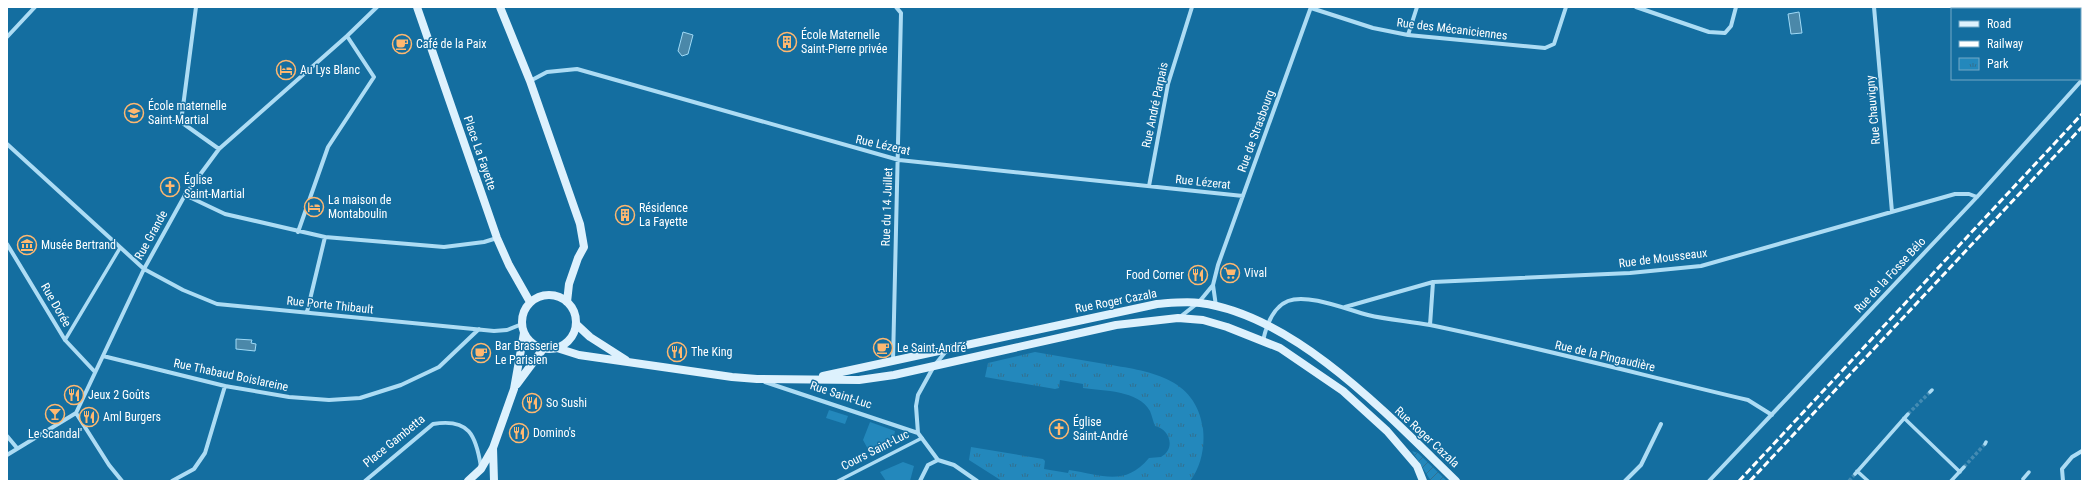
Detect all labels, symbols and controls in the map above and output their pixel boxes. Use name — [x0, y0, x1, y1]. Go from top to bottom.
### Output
legend — [1951, 8, 2081, 80]
street label: Rue des Mécaniciennes — [1396, 15, 1508, 43]
text: Road — [1987, 17, 2011, 31]
place label: École Maternelle Saint-Pierre privée — [801, 27, 888, 56]
building icon: École Maternelle Saint-Pierre privée — [776, 31, 798, 53]
cafe icon: Café de la Paix — [391, 33, 413, 55]
place label: Café de la Paix — [416, 37, 487, 51]
text: Railway — [1987, 37, 2023, 51]
text: Park — [1987, 57, 2009, 71]
hotel icon: Au Lys Blanc — [275, 59, 297, 81]
street label: Rue André Parpais — [1139, 61, 1171, 149]
place label: Au Lys Blanc — [300, 63, 360, 77]
street label: Rue Chauvigny — [1863, 75, 1883, 145]
street label: Rue de Strasbourg — [1235, 88, 1277, 174]
place label: École maternelle Saint-Martial — [148, 98, 227, 127]
school or university icon: École maternelle Saint-Martial — [123, 102, 145, 124]
street label: Place La Fayette — [461, 114, 499, 192]
street label: Rue Lézerat — [854, 132, 912, 158]
street label: Rue du 14 Juillet — [879, 167, 895, 247]
place label: Église Saint-Martial — [184, 172, 245, 201]
street label: Rue Lézerat — [1175, 172, 1232, 192]
church icon: Église Saint-Martial — [159, 176, 181, 198]
place label: La maison de Montaboulin — [328, 193, 392, 221]
hotel icon: La maison de Montaboulin — [303, 196, 325, 218]
place label: Résidence La Fayette — [639, 201, 688, 229]
building icon: Résidence La Fayette — [614, 204, 636, 226]
street label: Rue Grande — [132, 208, 170, 262]
museum icon: Musée Bertrand — [16, 234, 38, 256]
street label: Rue de la Fosse Bélo — [1851, 234, 1929, 316]
place label: Musée Bertrand — [41, 238, 116, 252]
street label: Rue de Mousseaux — [1618, 246, 1708, 270]
supermarket icon: Vival — [1219, 262, 1241, 284]
restaurant icon: Food Corner — [1187, 264, 1209, 286]
place label: Vival — [1244, 266, 1267, 280]
place label: Food Corner — [1126, 268, 1184, 282]
street label: Rue Dorée — [38, 281, 74, 330]
street label: Rue Roger Cazala — [1074, 286, 1158, 316]
street label: Rue Porte Thibault — [286, 293, 375, 317]
cafe icon: Le Saint-André — [872, 337, 894, 359]
street label: Rue de la Pingaudière — [1554, 338, 1657, 374]
place label: Bar Brasserie Le Parisien — [495, 339, 558, 367]
restaurant icon: The King — [666, 341, 688, 363]
place label: Le Saint-André — [897, 341, 966, 355]
cafe icon: Bar Brasserie Le Parisien — [470, 342, 492, 364]
place label: The King — [691, 345, 733, 359]
street label: Rue Thabaud Boislareine — [172, 356, 290, 394]
street label: Rue Saint-Luc — [808, 378, 874, 412]
restaurant icon: Jeux 2 Goûts — [63, 384, 85, 406]
place label: Jeux 2 Goûts — [88, 388, 150, 402]
restaurant icon: So Sushi — [521, 392, 543, 414]
place label: So Sushi — [546, 396, 587, 410]
bar icon: Le Scandal' — [44, 403, 66, 425]
street label: Rue Roger Cazala — [1392, 404, 1462, 471]
restaurant icon: Aml Burgers — [78, 406, 100, 428]
place label: Aml Burgers — [103, 410, 161, 424]
street label: Place Gambetta — [360, 412, 428, 470]
place label: Église Saint-André — [1073, 414, 1128, 443]
church icon: Église Saint-André — [1048, 418, 1070, 440]
restaurant icon: Domino's — [508, 422, 530, 444]
place label: Domino's — [533, 426, 576, 440]
place label: Le Scandal' — [28, 427, 82, 441]
street label: Cours Saint-Luc — [839, 427, 912, 473]

